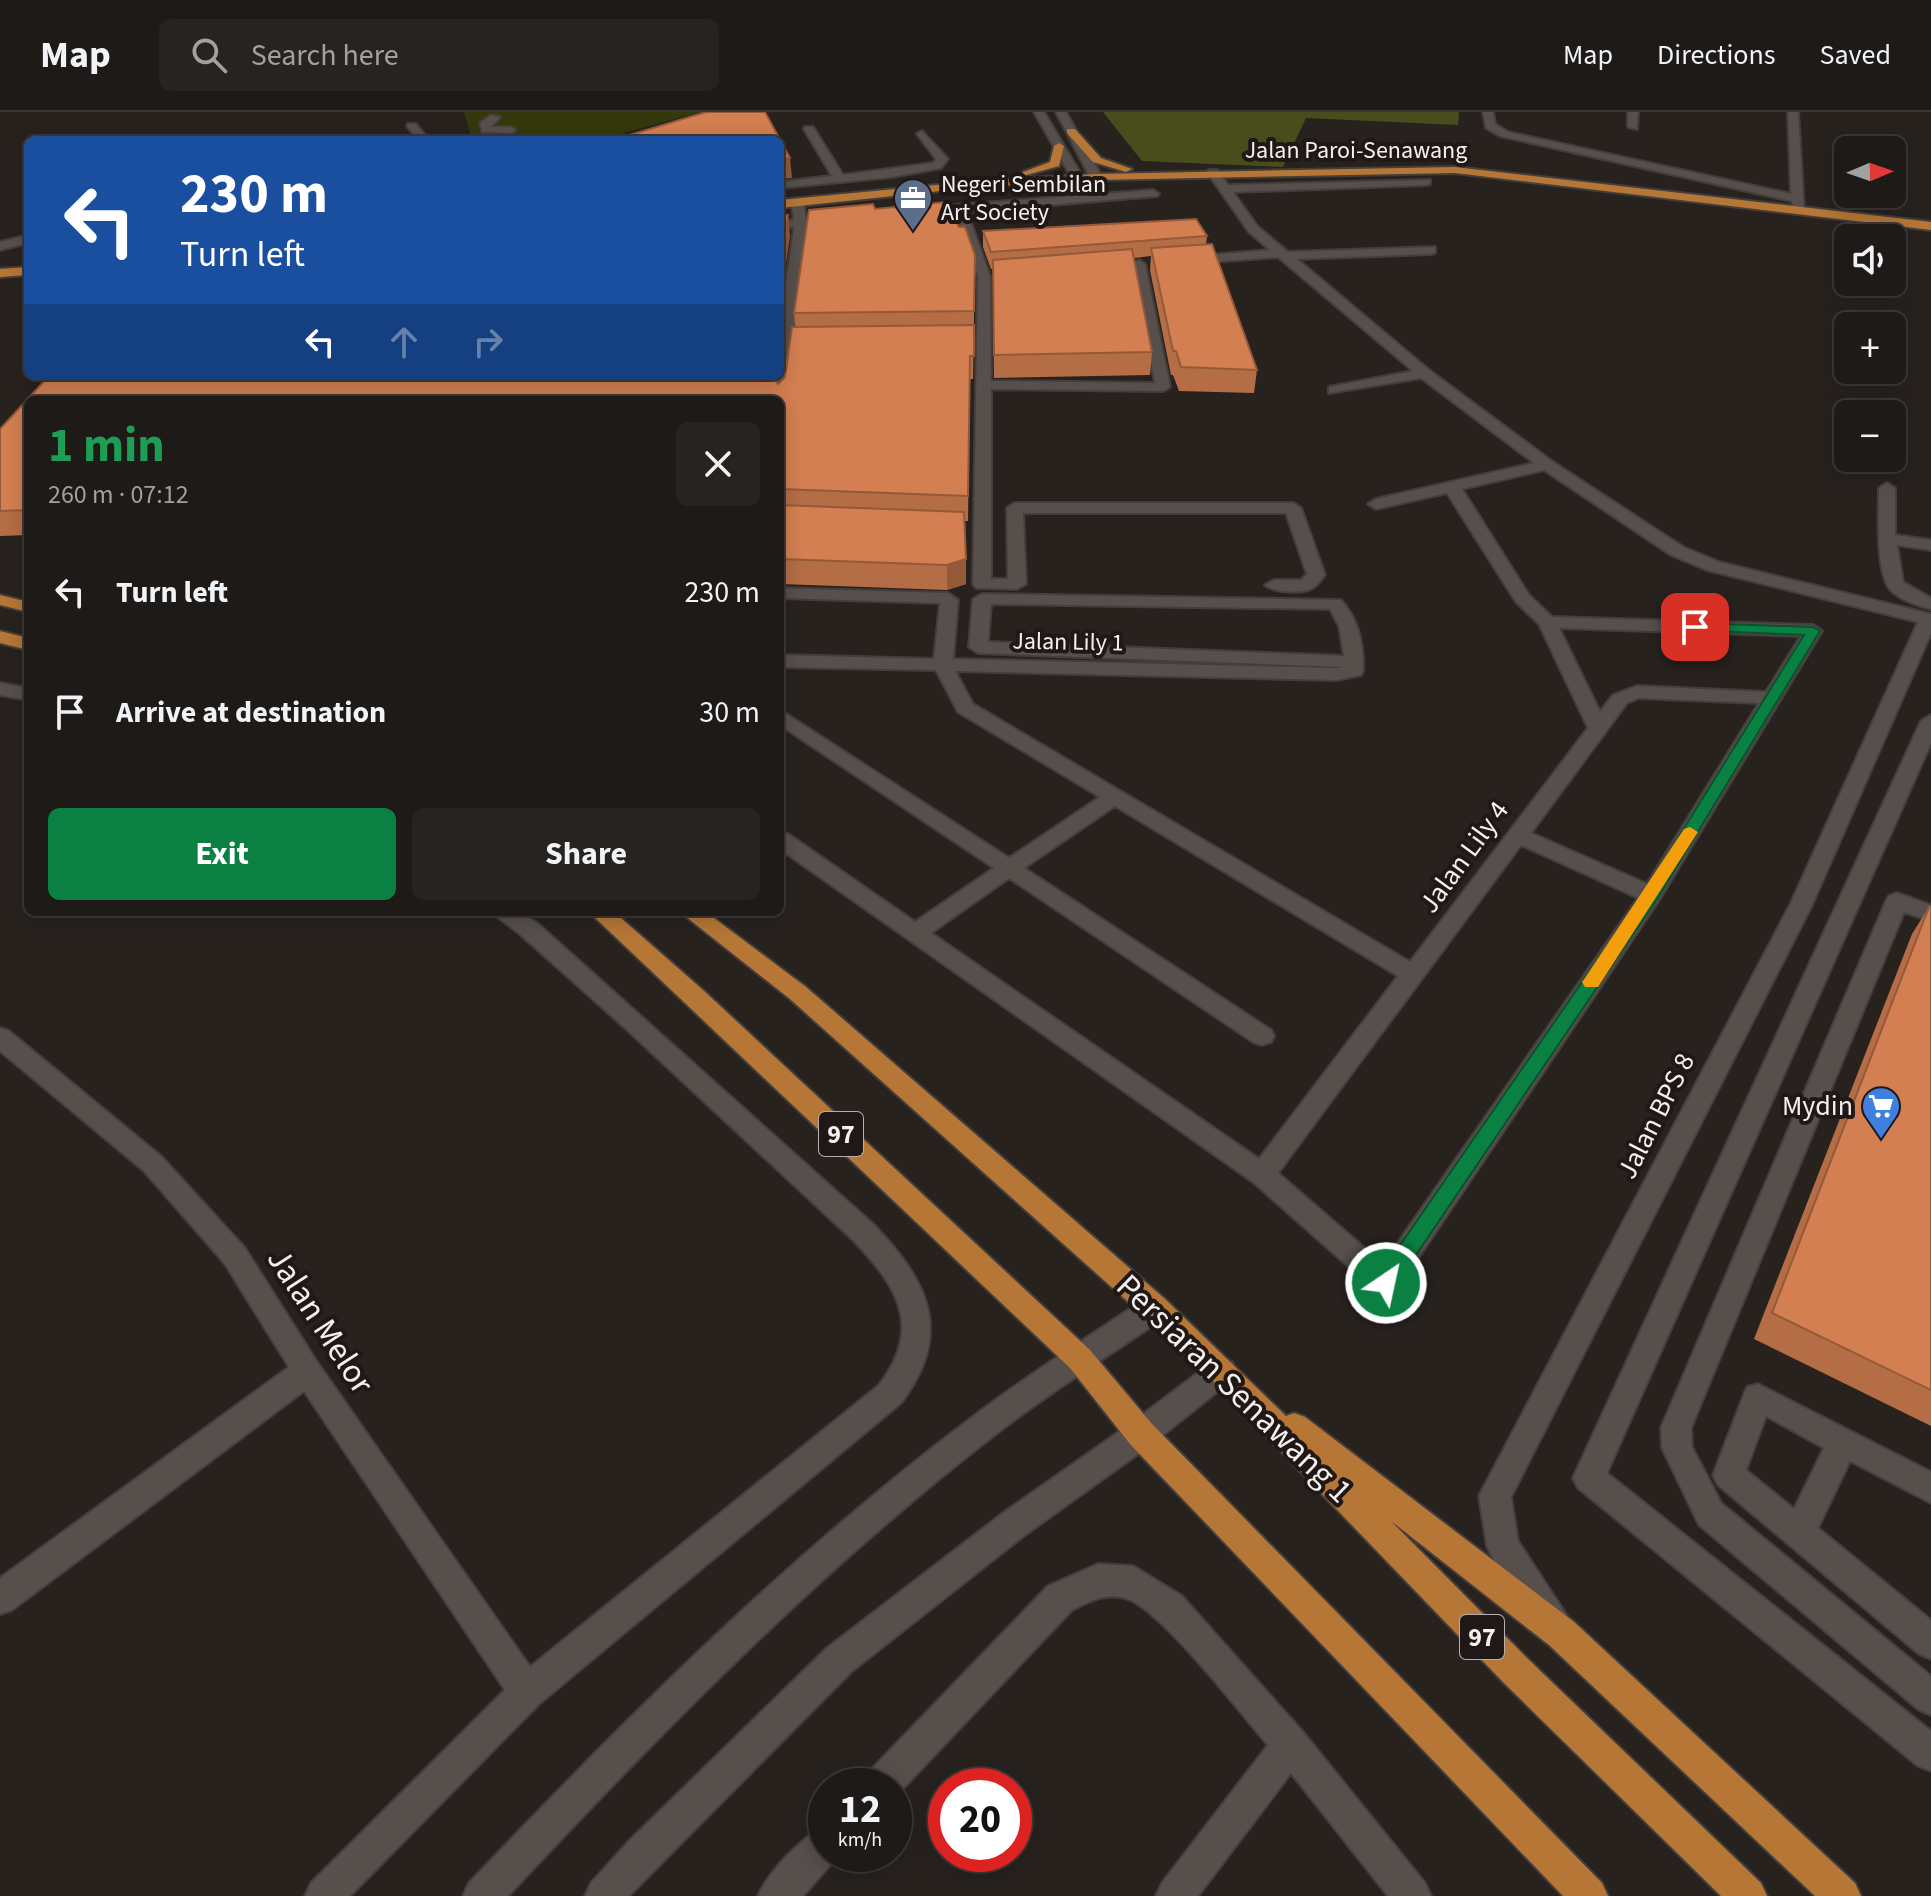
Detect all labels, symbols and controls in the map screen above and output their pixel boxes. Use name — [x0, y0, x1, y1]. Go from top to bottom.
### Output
search box — [159, 19, 719, 91]
text: Map — [40, 28, 111, 82]
icon: search — [187, 33, 231, 77]
text: Search here — [251, 34, 399, 77]
text: Map — [1563, 35, 1613, 75]
text: Directions — [1657, 35, 1776, 75]
text: Saved — [1820, 35, 1891, 75]
street label: Jalan Paroi-Senawang — [1245, 133, 1467, 168]
north arrow — [1834, 136, 1906, 208]
map controls — [1834, 136, 1906, 472]
text: 230 m — [180, 155, 328, 234]
place label: Negeri Sembilan Art Society — [941, 167, 1106, 230]
icon: left — [48, 168, 152, 272]
office icon: Negeri Sembilan Art Society — [892, 177, 934, 232]
button: sound — [1834, 224, 1906, 296]
text: Turn left — [180, 229, 305, 280]
button: + — [1834, 312, 1906, 384]
icon: left — [298, 320, 342, 364]
icon: ahead — [382, 320, 426, 364]
icon: right — [466, 320, 510, 364]
button: − — [1834, 400, 1906, 472]
text: 1 min — [48, 412, 165, 480]
button: close — [676, 422, 760, 506]
text: 260 m · 07:12 — [48, 476, 189, 513]
icon: left — [48, 570, 92, 614]
text: Turn left — [116, 571, 228, 614]
text: 230 m — [684, 571, 760, 614]
pin — [1661, 593, 1729, 661]
icon: arrive — [1673, 605, 1717, 649]
street label: Jalan Lily 1 — [1012, 624, 1124, 660]
icon: arrive — [48, 690, 92, 734]
text: Arrive at destination — [116, 691, 386, 734]
text: 30 m — [699, 691, 760, 734]
street label: Jalan Lily 4 — [1410, 793, 1518, 921]
button: Exit — [48, 808, 396, 900]
button: Share — [412, 808, 760, 900]
street label: Jalan BPS 8 — [1607, 1046, 1705, 1186]
supermarket icon: Mydin — [1860, 1085, 1902, 1140]
place label: Mydin — [1782, 1086, 1853, 1126]
road number: 97 — [819, 1112, 863, 1156]
street label: Jalan Melor — [254, 1238, 386, 1404]
position arrow — [1344, 1241, 1428, 1325]
street label: Persiaran Senawang 1 — [1105, 1263, 1363, 1515]
road number: 97 — [1460, 1615, 1504, 1659]
speed limit sign: 20 — [928, 1768, 1032, 1872]
text: 12 — [839, 1781, 881, 1838]
text: km/h — [838, 1826, 882, 1854]

